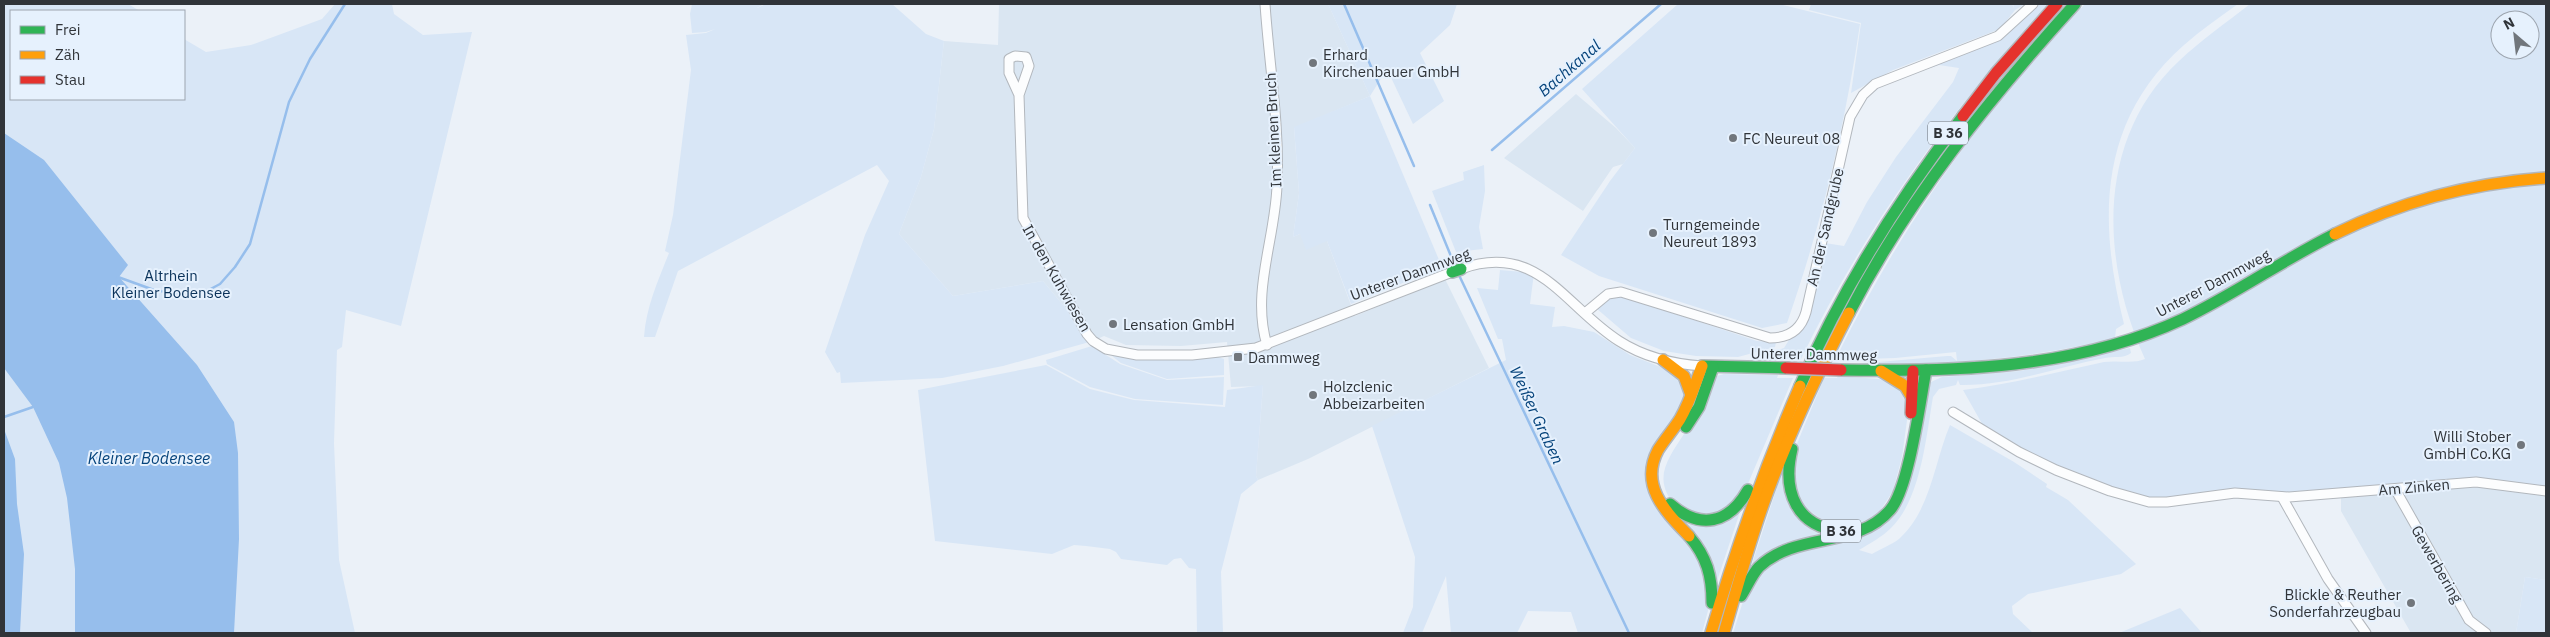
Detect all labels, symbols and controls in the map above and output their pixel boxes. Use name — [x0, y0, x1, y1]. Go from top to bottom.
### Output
legend — [10, 10, 185, 100]
north arrow — [2490, 10, 2540, 60]
text: N — [2500, 13, 2518, 34]
text: Frei — [55, 20, 81, 39]
water label: Bachkanal — [1534, 35, 1605, 100]
text: Zäh — [55, 45, 80, 64]
place label: Erhard Kirchenbauer GmbH — [1323, 45, 1460, 81]
marker: Erhard Kirchenbauer GmbH — [1307, 57, 1319, 69]
text: Stau — [55, 70, 86, 89]
street label: Im kleinen Bruch — [1260, 72, 1286, 188]
road number: B 36 — [1928, 122, 1968, 144]
place label: FC Neureut 08 — [1743, 129, 1840, 148]
marker: FC Neureut 08 — [1727, 132, 1739, 144]
street label: An der Sandgrube — [1802, 166, 1848, 288]
place label: Turngemeinde Neureut 1893 — [1663, 215, 1760, 251]
street label: In den Kuhwiesen — [1019, 221, 1095, 335]
marker: Turngemeinde Neureut 1893 — [1647, 227, 1659, 239]
street label: Unterer Dammweg — [1347, 243, 1473, 305]
street label: Unterer Dammweg — [2153, 245, 2273, 321]
park label: Altrhein Kleiner Bodensee — [112, 266, 230, 302]
place label: Lensation GmbH — [1123, 315, 1235, 334]
marker: Lensation GmbH — [1107, 318, 1119, 330]
street label: Unterer Dammweg — [1751, 343, 1878, 365]
place label: Dammweg — [1248, 348, 1320, 367]
marker: Dammweg — [1232, 351, 1244, 363]
water label: Weißer Graben — [1506, 363, 1568, 467]
place label: Holzclenic Abbeizarbeiten — [1323, 377, 1425, 413]
marker: Holzclenic Abbeizarbeiten — [1307, 389, 1319, 401]
place label: Willi Stober GmbH Co.KG — [2424, 427, 2511, 463]
marker: Willi Stober GmbH Co.KG — [2515, 439, 2527, 451]
water label: Kleiner Bodensee — [88, 448, 210, 468]
street label: Am Zinken — [2377, 474, 2451, 500]
road number: B 36 — [1821, 520, 1861, 542]
street label: Gewerbering — [2407, 522, 2467, 606]
place label: Blickle & Reuther Sonderfahrzeugbau — [2269, 585, 2401, 621]
marker: Blickle & Reuther Sonderfahrzeugbau — [2405, 597, 2417, 609]

